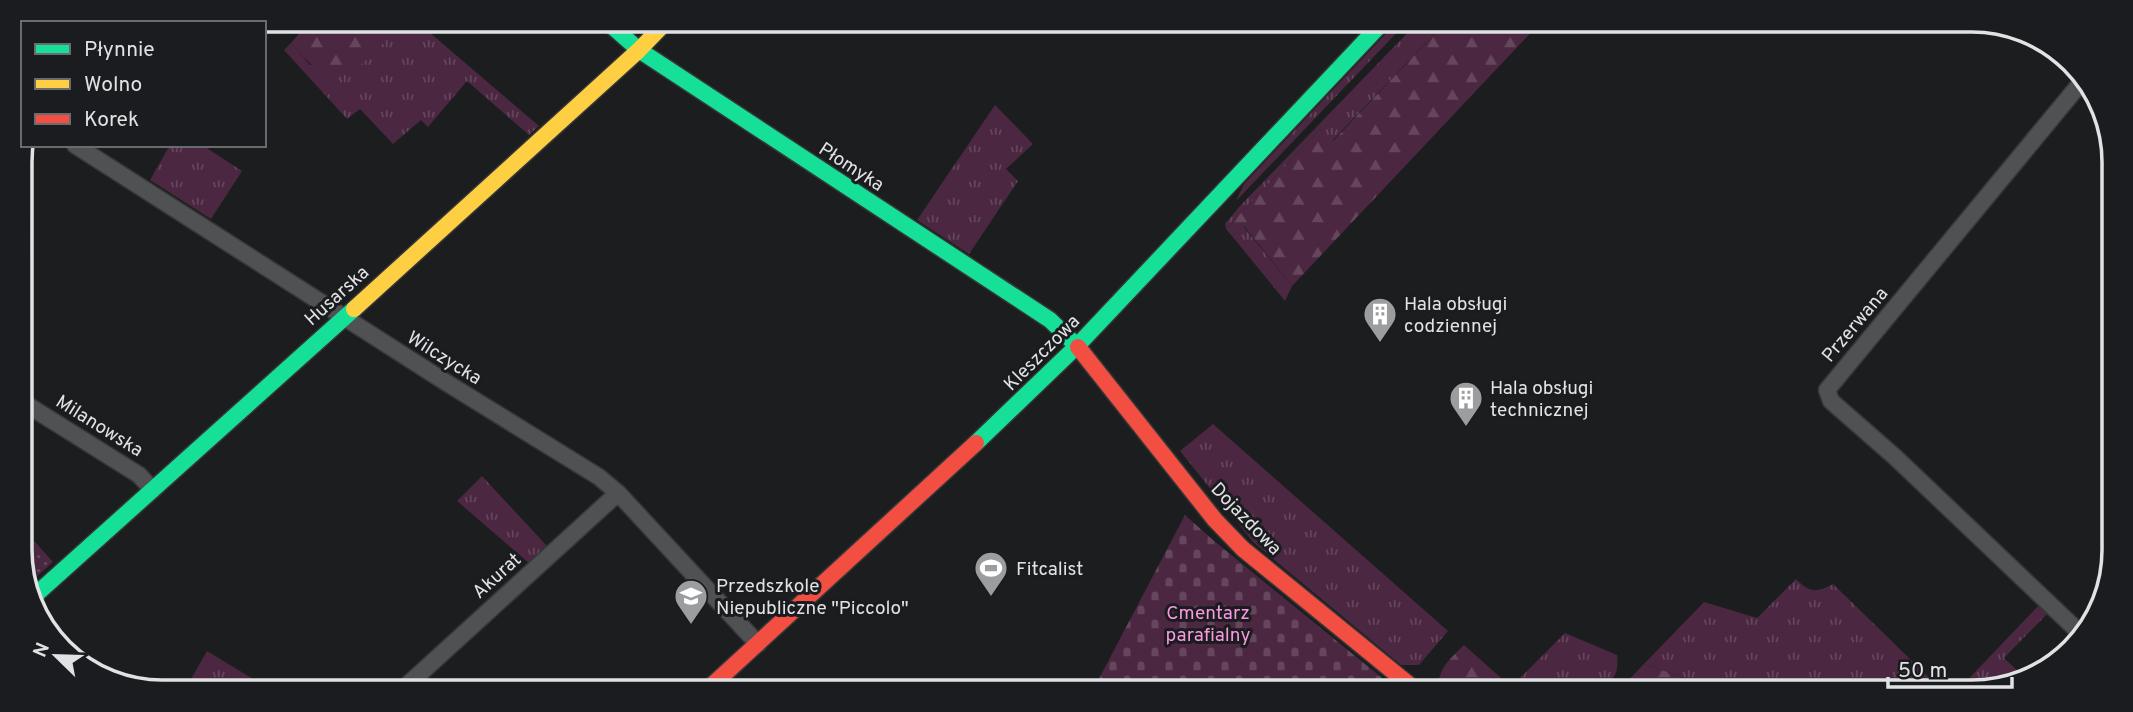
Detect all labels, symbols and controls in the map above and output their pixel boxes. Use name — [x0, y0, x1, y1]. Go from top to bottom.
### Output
legend — [21, 21, 266, 147]
text: Płynnie — [84, 37, 155, 64]
text: Wolno — [84, 72, 142, 99]
text: Korek — [84, 107, 139, 134]
street label: Płomyka — [814, 138, 888, 198]
street label: Husarska — [300, 261, 375, 332]
street label: Przerwana — [1817, 283, 1894, 368]
place label: Hala obsługi codziennej — [1404, 293, 1507, 339]
building icon: Hala obsługi codziennej — [1361, 295, 1399, 344]
street label: Kleszczowa — [999, 310, 1086, 397]
street label: Wilczycka — [402, 326, 486, 391]
place label: Hala obsługi technicznej — [1490, 377, 1593, 423]
building icon: Hala obsługi technicznej — [1447, 379, 1485, 428]
street label: Milanowska — [51, 390, 147, 463]
street label: Dojazdowa — [1205, 478, 1286, 561]
street label: Akurat — [468, 548, 527, 605]
sports icon: Fitcalist — [972, 549, 1010, 598]
place label: Fitcalist — [1016, 558, 1084, 582]
place label: Przedszkole Niepubliczne "Piccolo" — [716, 575, 909, 621]
school or university icon: Przedszkole Niepubliczne "Piccolo" — [672, 577, 710, 626]
park label: Cmentarz parafialny — [1165, 602, 1251, 648]
north arrow — [21, 621, 91, 691]
text: N — [28, 639, 56, 661]
scale bar — [1888, 646, 2012, 690]
text: 50 m — [1898, 658, 1947, 685]

